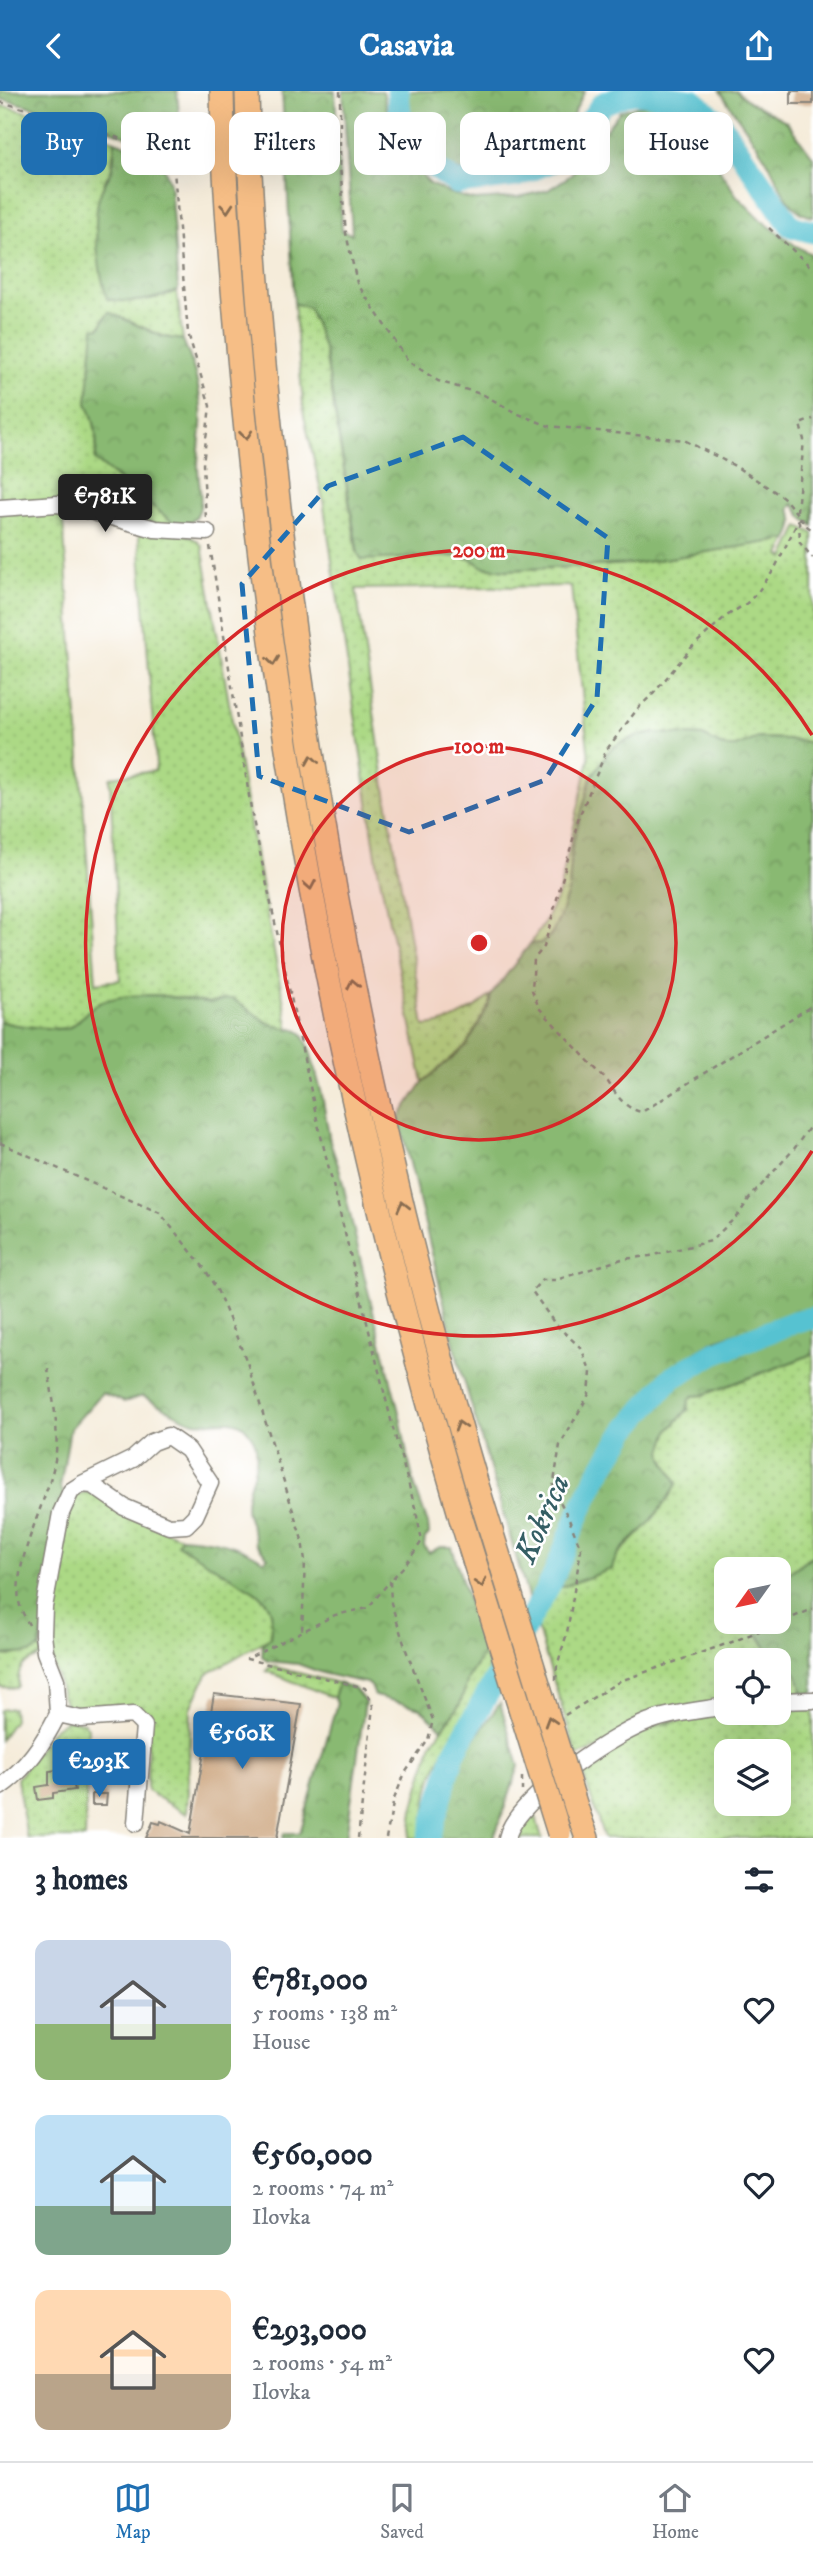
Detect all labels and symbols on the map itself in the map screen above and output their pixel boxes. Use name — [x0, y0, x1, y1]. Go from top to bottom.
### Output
one-way arrow — [219, 203, 234, 214]
one-way arrow — [239, 429, 254, 441]
pin: €781K — [56, 475, 154, 534]
text: 200 m — [452, 538, 506, 564]
one-way arrow — [266, 655, 281, 667]
text: 100 m — [454, 734, 504, 760]
one-way arrow — [305, 754, 320, 766]
one-way arrow — [302, 879, 317, 891]
centre of rings — [467, 931, 491, 955]
one-way arrow — [347, 978, 362, 990]
one-way arrow — [397, 1200, 411, 1212]
one-way arrow — [453, 1420, 468, 1432]
water label: Kokrica — [506, 1469, 580, 1570]
north arrow — [714, 1557, 791, 1635]
one-way arrow — [473, 1577, 487, 1589]
pin: €560K — [193, 1711, 291, 1771]
one-way arrow — [543, 1715, 558, 1727]
pin: €293K — [50, 1739, 148, 1799]

